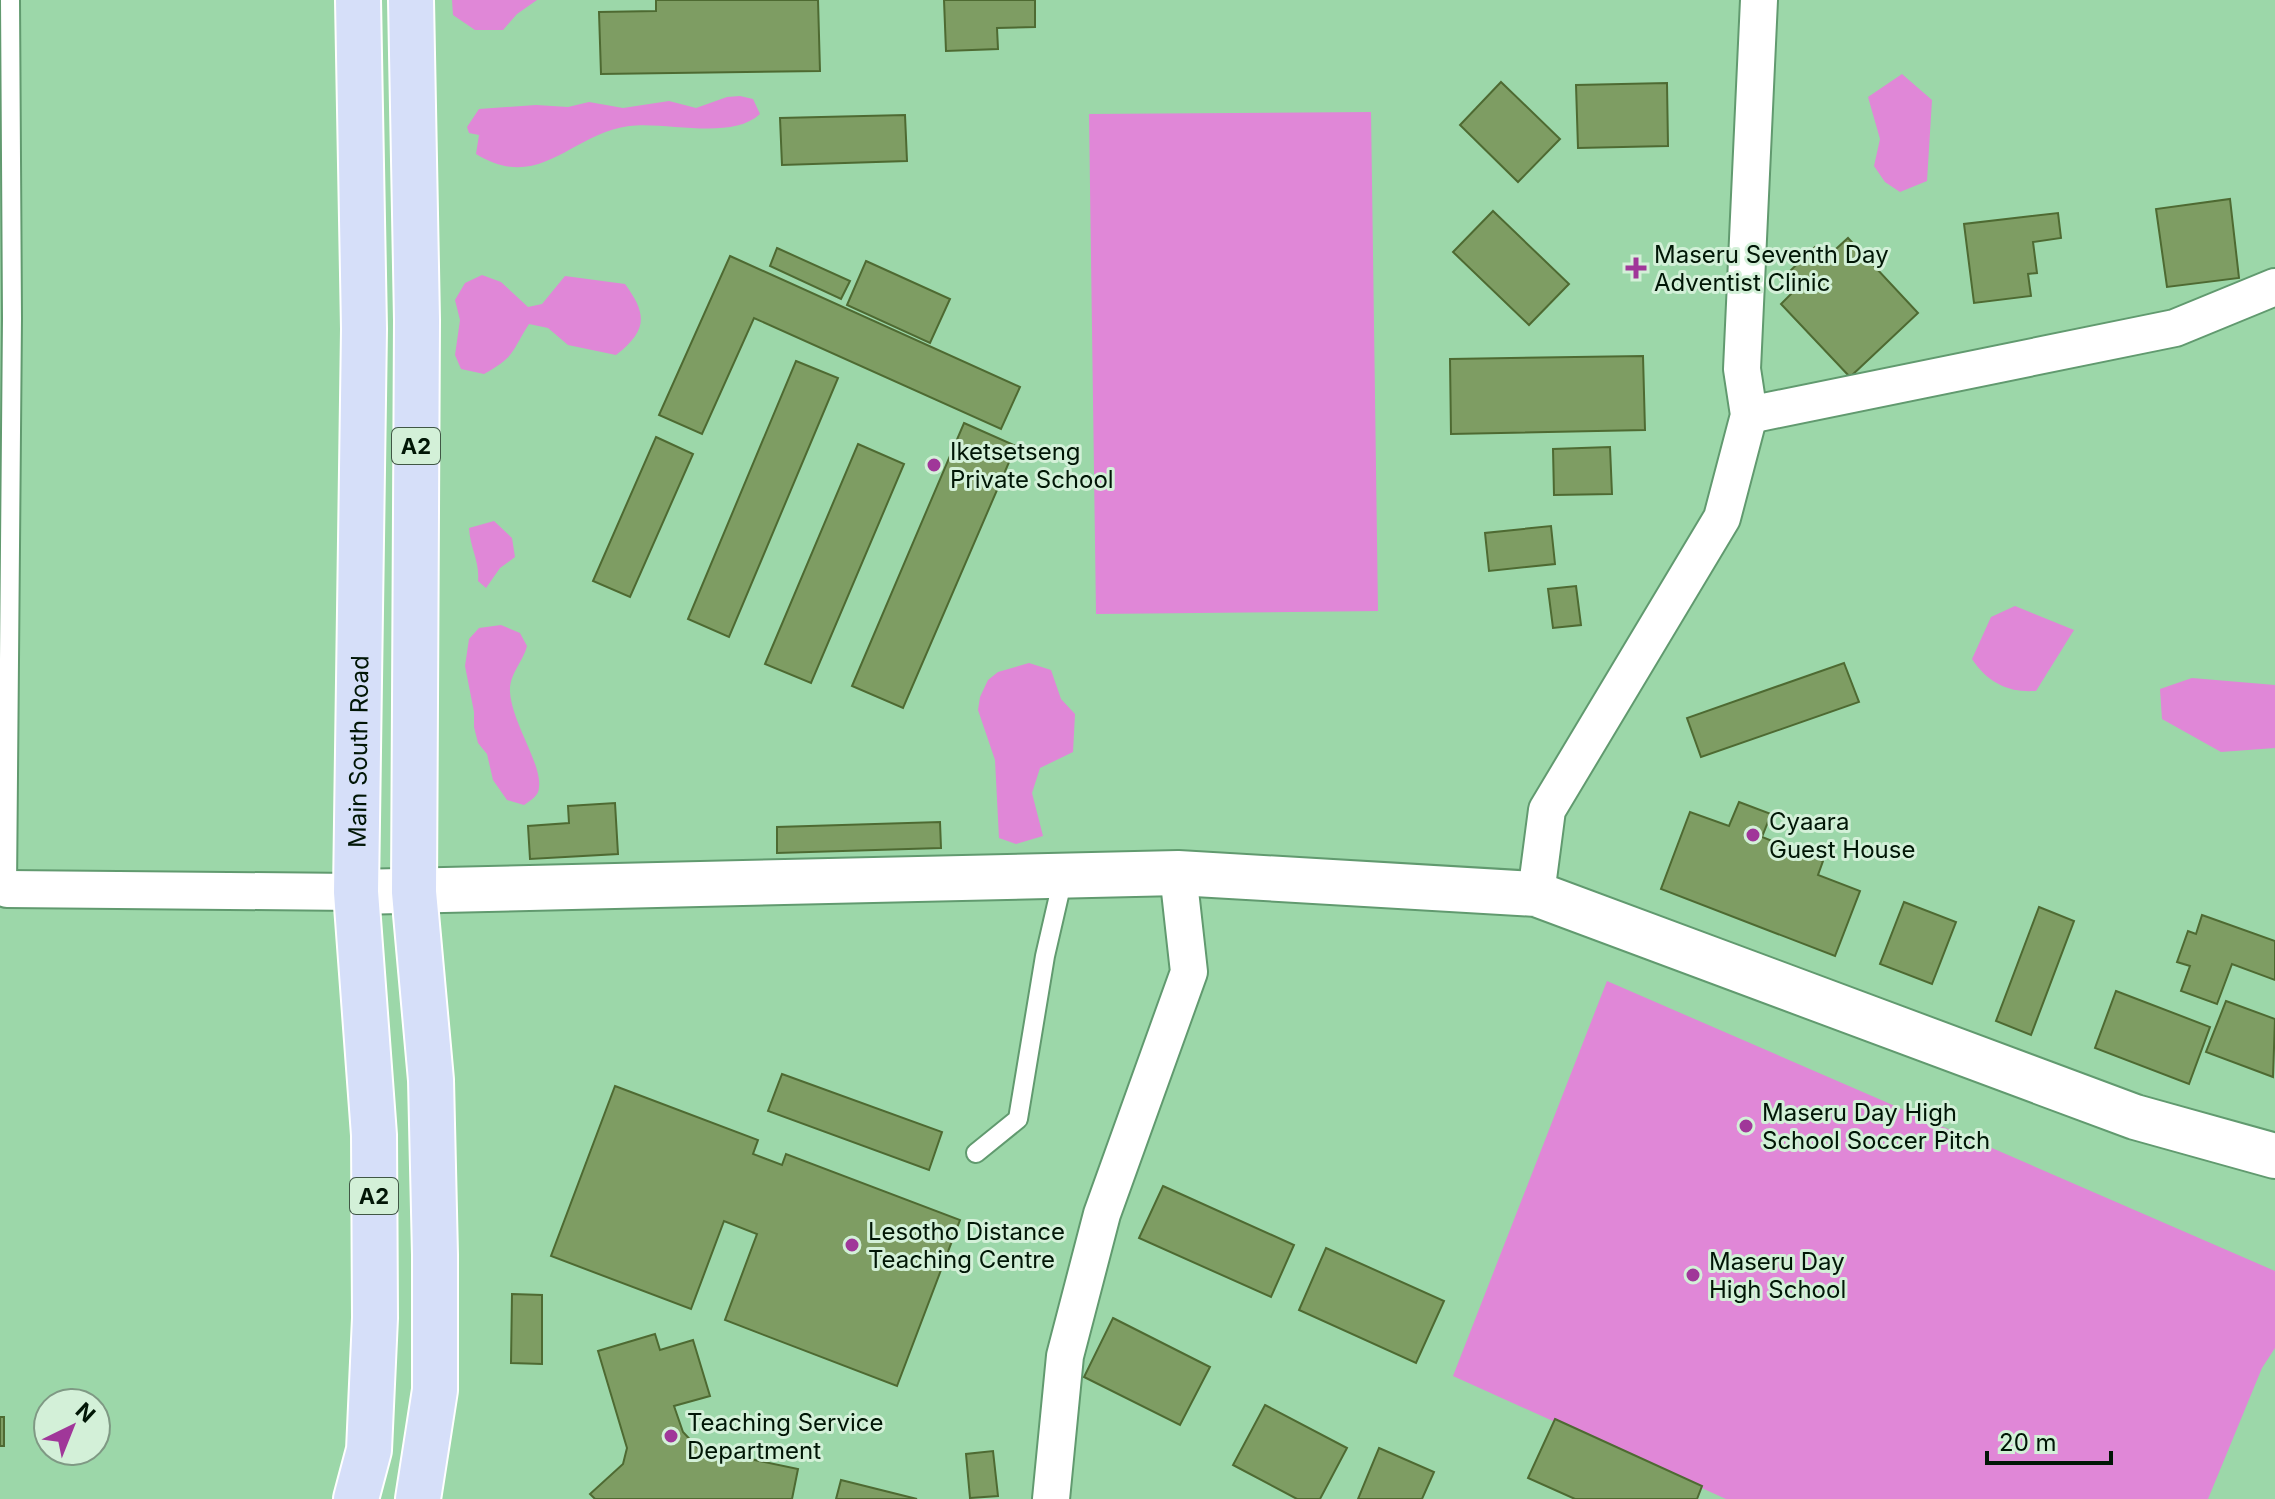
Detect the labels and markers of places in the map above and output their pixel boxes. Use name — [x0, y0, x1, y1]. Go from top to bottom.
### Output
place label: Maseru Seventh Day Adventist Clinic — [1654, 240, 1889, 297]
marker: Maseru Seventh Day Adventist Clinic — [1625, 257, 1647, 279]
place label: Iketsetseng Private School — [950, 437, 1114, 494]
marker: Iketsetseng Private School — [925, 456, 943, 474]
place label: Cyaara Guest House — [1769, 807, 1915, 864]
marker: Cyaara Guest House — [1744, 826, 1762, 844]
place label: Maseru Day High School Soccer Pitch — [1762, 1098, 1990, 1155]
marker: Maseru Day High School Soccer Pitch — [1737, 1117, 1755, 1135]
place label: Lesotho Distance Teaching Centre — [868, 1217, 1065, 1274]
marker: Lesotho Distance Teaching Centre — [843, 1236, 861, 1254]
place label: Maseru Day High School — [1709, 1247, 1846, 1304]
marker: Maseru Day High School — [1684, 1266, 1702, 1284]
place label: Teaching Service Department — [687, 1408, 884, 1465]
marker: Teaching Service Department — [662, 1427, 680, 1445]

